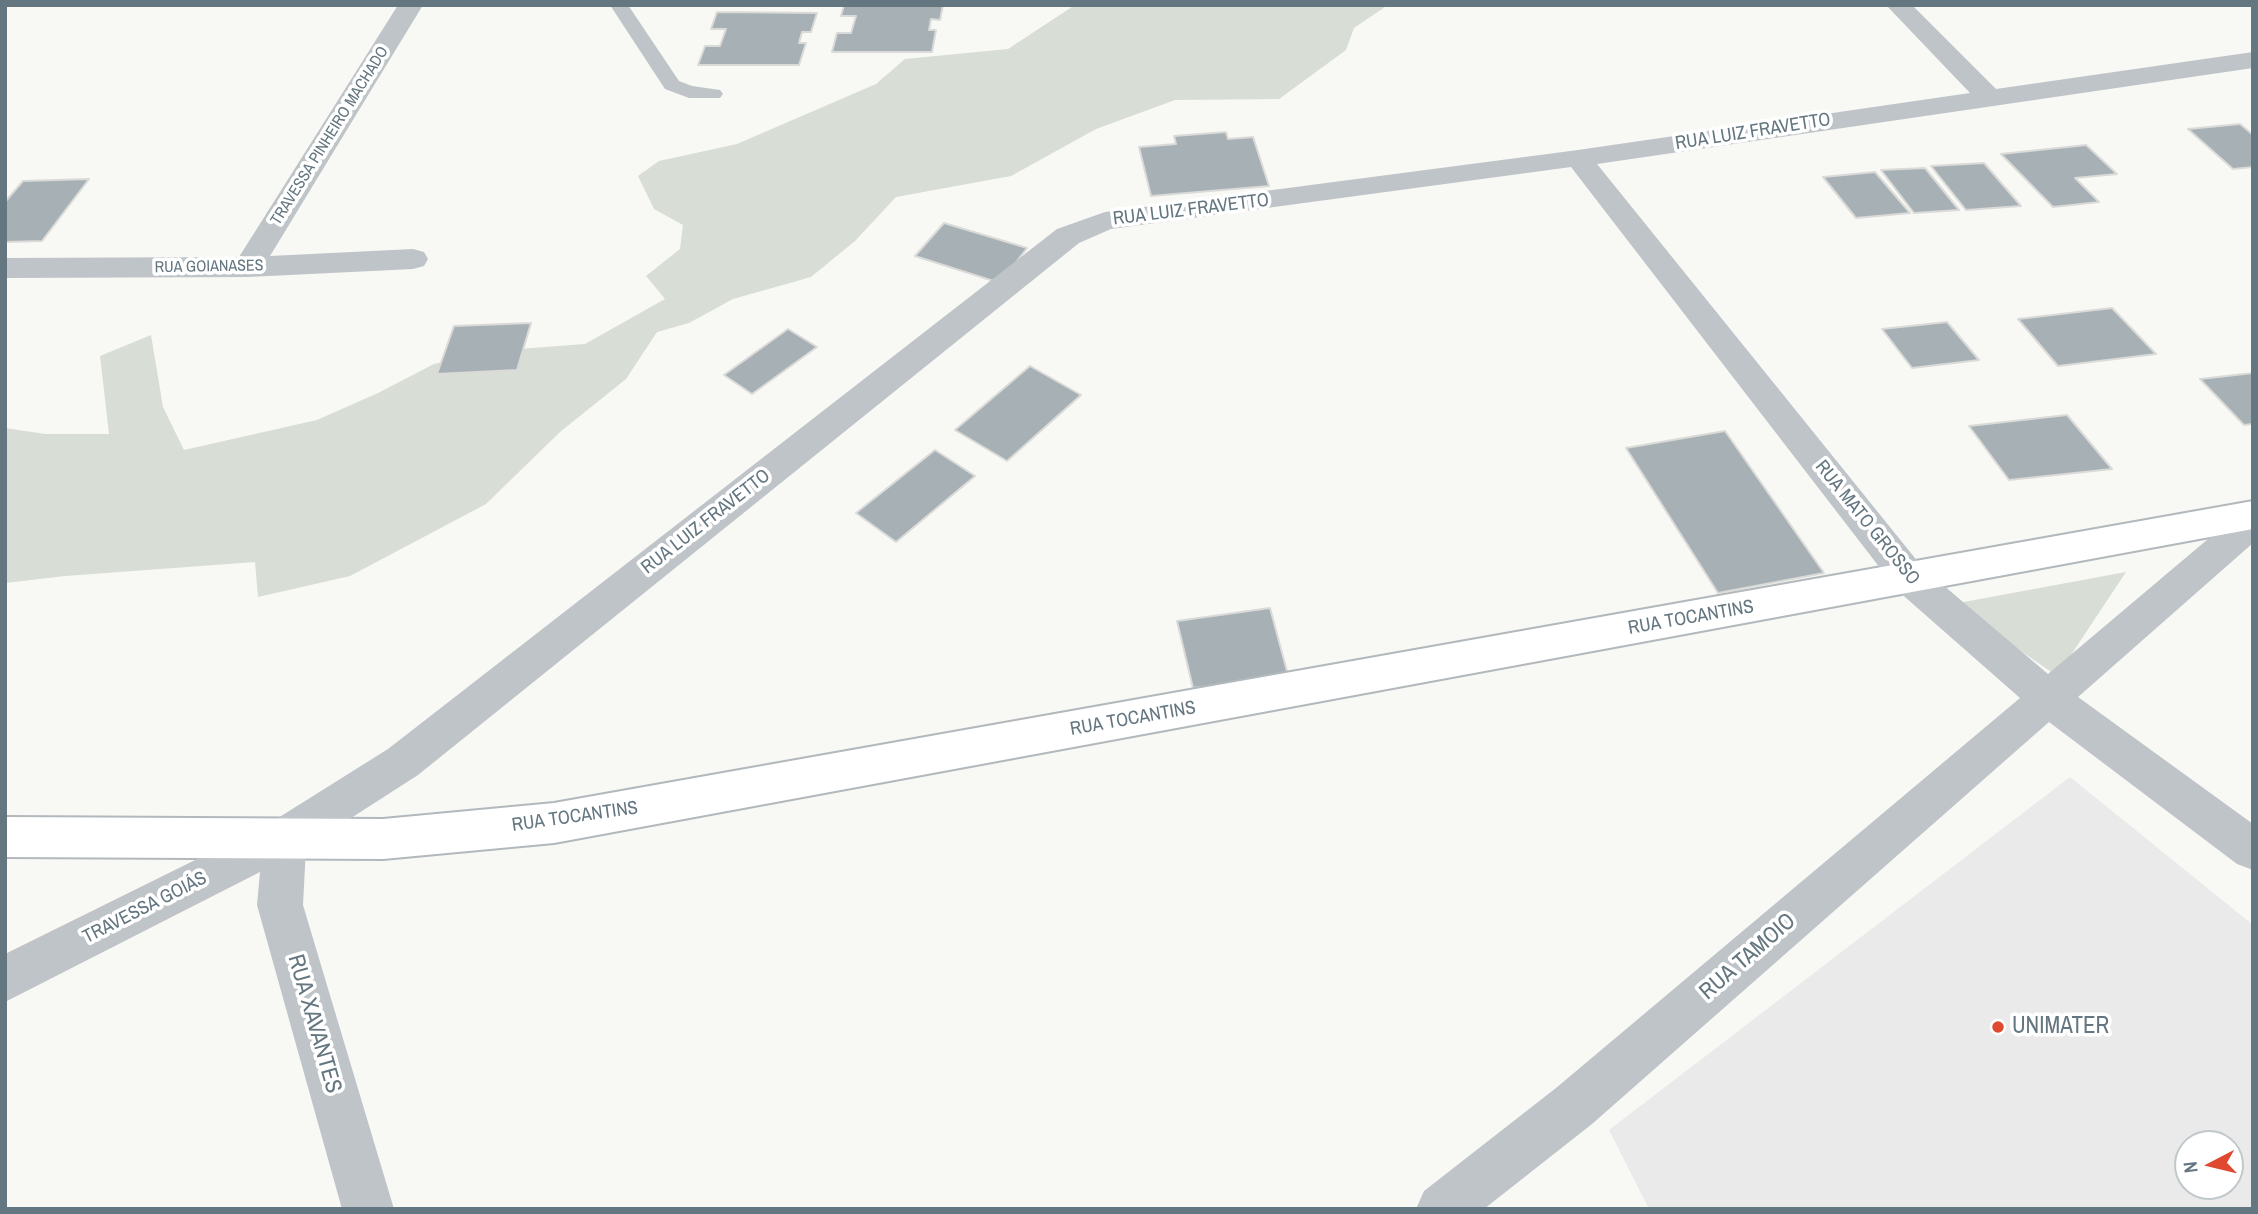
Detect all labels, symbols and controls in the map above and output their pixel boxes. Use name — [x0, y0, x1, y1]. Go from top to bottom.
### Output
street label: TRAVESSA PINHEIRO MACHADO — [267, 43, 393, 229]
street label: RUA LUIZ FRAVETTO — [1674, 108, 1832, 156]
street label: RUA LUIZ FRAVETTO — [1112, 189, 1270, 231]
street label: RUA GOIANASES — [155, 256, 263, 278]
street label: RUA MATO GROSSO — [1810, 456, 1924, 590]
street label: RUA LUIZ FRAVETTO — [637, 465, 775, 579]
street label: RUA TOCANTINS — [1626, 596, 1756, 640]
street label: RUA TOCANTINS — [1068, 697, 1198, 741]
street label: RUA TOCANTINS — [511, 797, 639, 837]
street label: TRAVESSA GOIÁS — [79, 867, 211, 949]
street label: RUA TAMOIO — [1694, 908, 1802, 1006]
street label: RUA XAVANTES — [281, 952, 347, 1096]
place label: UNIMATER — [2012, 1013, 2109, 1041]
marker: UNIMATER — [1990, 1019, 2006, 1035]
north arrow — [2174, 1130, 2244, 1200]
text: N — [2177, 1160, 2204, 1174]

